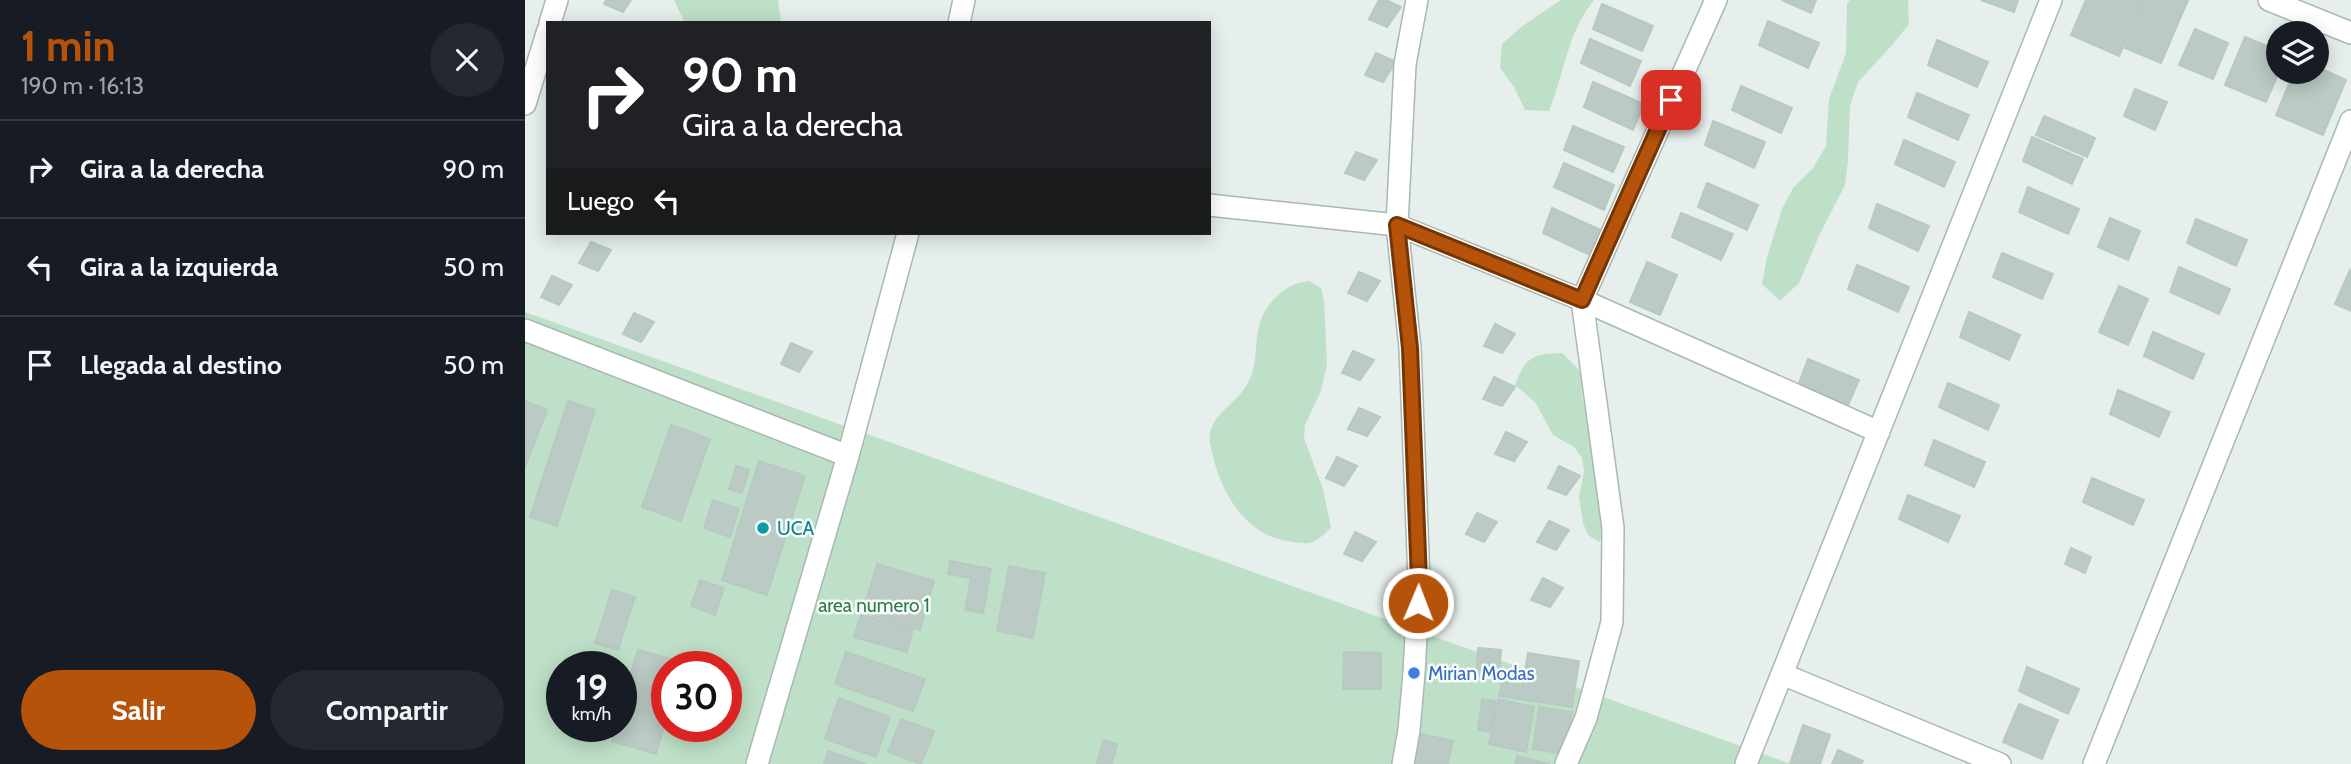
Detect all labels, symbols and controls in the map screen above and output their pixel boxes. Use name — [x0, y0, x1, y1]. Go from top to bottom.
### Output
text: 1 min — [21, 20, 116, 72]
map controls — [2266, 21, 2329, 84]
button: layers — [2266, 21, 2329, 84]
button: close — [430, 23, 504, 97]
text: 90 m — [682, 45, 798, 104]
icon: right — [567, 49, 658, 140]
pin — [1641, 70, 1701, 130]
text: 190 m · 16:13 — [21, 72, 144, 100]
icon: arrive — [1652, 81, 1690, 119]
text: Gira a la derecha — [682, 105, 903, 144]
icon: right — [21, 150, 59, 188]
text: Gira a la derecha — [80, 153, 264, 185]
text: 90 m — [442, 153, 504, 185]
icon: left — [648, 182, 686, 220]
text: Luego — [567, 185, 634, 217]
icon: left — [21, 248, 59, 286]
text: Gira a la izquierda — [80, 251, 278, 283]
text: 50 m — [443, 251, 504, 283]
icon: arrive — [21, 346, 59, 384]
text: Llegada al destino — [80, 349, 282, 381]
text: 50 m — [443, 349, 504, 381]
place label: UCA — [777, 517, 814, 540]
marker: UCA — [755, 520, 771, 536]
position arrow — [1381, 566, 1455, 640]
park label: area numero 1 — [818, 594, 930, 617]
speed limit sign: 30 — [651, 651, 742, 742]
place label: Mirian Modas — [1428, 662, 1535, 685]
marker: Mirian Modas — [1406, 665, 1422, 681]
text: 19 — [575, 666, 608, 709]
button: Salir — [21, 670, 256, 750]
button: Compartir — [270, 670, 504, 750]
text: km/h — [572, 703, 611, 725]

